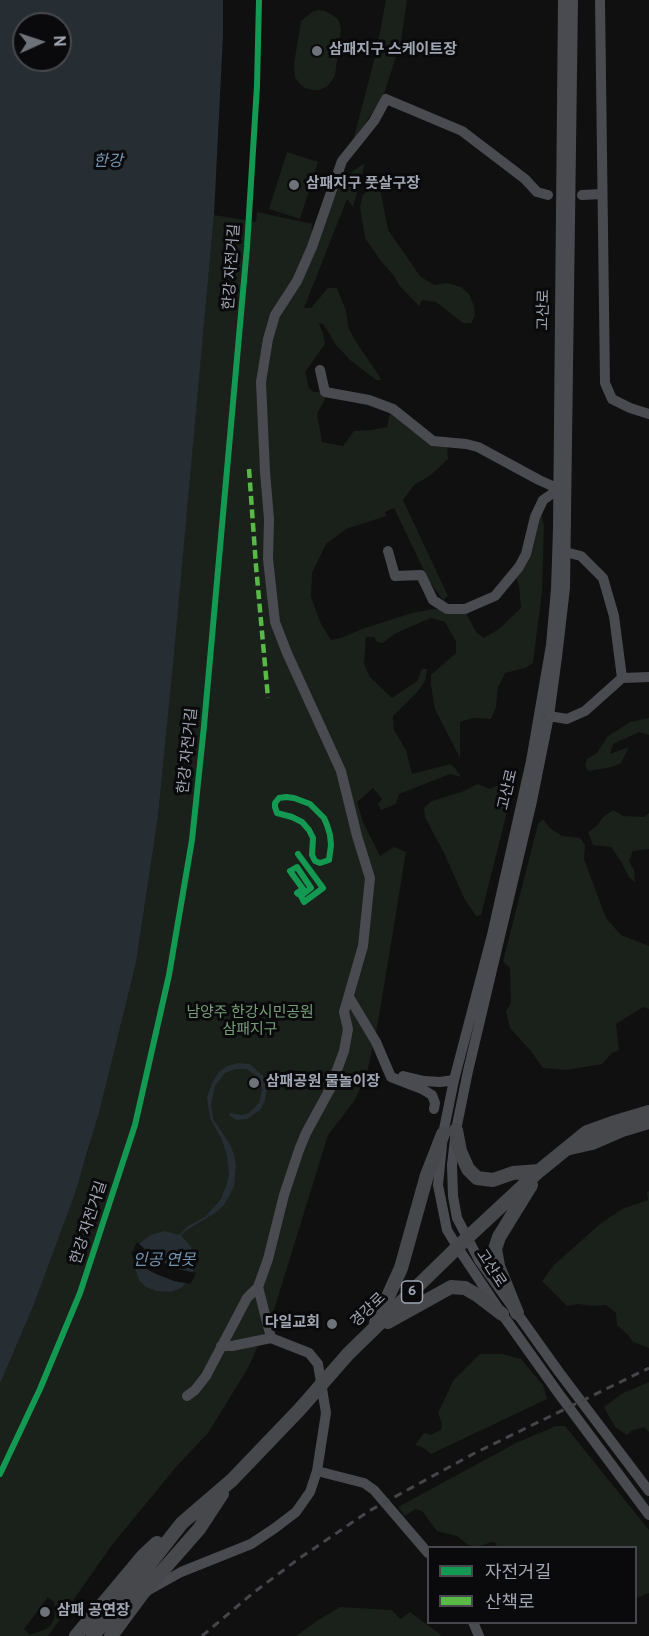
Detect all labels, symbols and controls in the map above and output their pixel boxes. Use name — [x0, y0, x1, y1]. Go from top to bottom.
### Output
north arrow — [12, 12, 72, 72]
text: N — [48, 35, 68, 47]
place label: 삼패지구 스케이트장 — [329, 42, 457, 60]
marker: 삼패지구 스케이트장 — [310, 44, 324, 58]
water label: 한강 — [93, 153, 123, 173]
place label: 삼패지구 풋살구장 — [306, 176, 420, 194]
marker: 삼패지구 풋살구장 — [287, 178, 301, 192]
street label: 한강 자전거길 — [221, 223, 245, 311]
street label: 고산로 — [536, 289, 554, 331]
street label: 한강 자전거길 — [176, 707, 202, 795]
street label: 고산로 — [496, 768, 522, 812]
park label: 남양주 한강시민공원 삼패지구 — [186, 1005, 314, 1040]
place label: 삼패공원 물놀이장 — [266, 1074, 380, 1092]
marker: 삼패공원 물놀이장 — [247, 1076, 261, 1090]
street label: 한강 자전거길 — [68, 1179, 112, 1267]
street label: 고산로 — [471, 1247, 509, 1291]
water label: 인공 연못 — [133, 1252, 195, 1272]
road number: 6 — [402, 1281, 422, 1303]
street label: 경강로 — [348, 1290, 390, 1332]
place label: 다일교회 — [265, 1315, 320, 1333]
marker: 다일교회 — [325, 1317, 339, 1331]
legend — [427, 1546, 637, 1624]
text: 자전거길 — [485, 1562, 551, 1585]
text: 산책로 — [485, 1592, 535, 1615]
place label: 삼패 공연장 — [57, 1603, 130, 1621]
marker: 삼패 공연장 — [38, 1605, 52, 1619]

